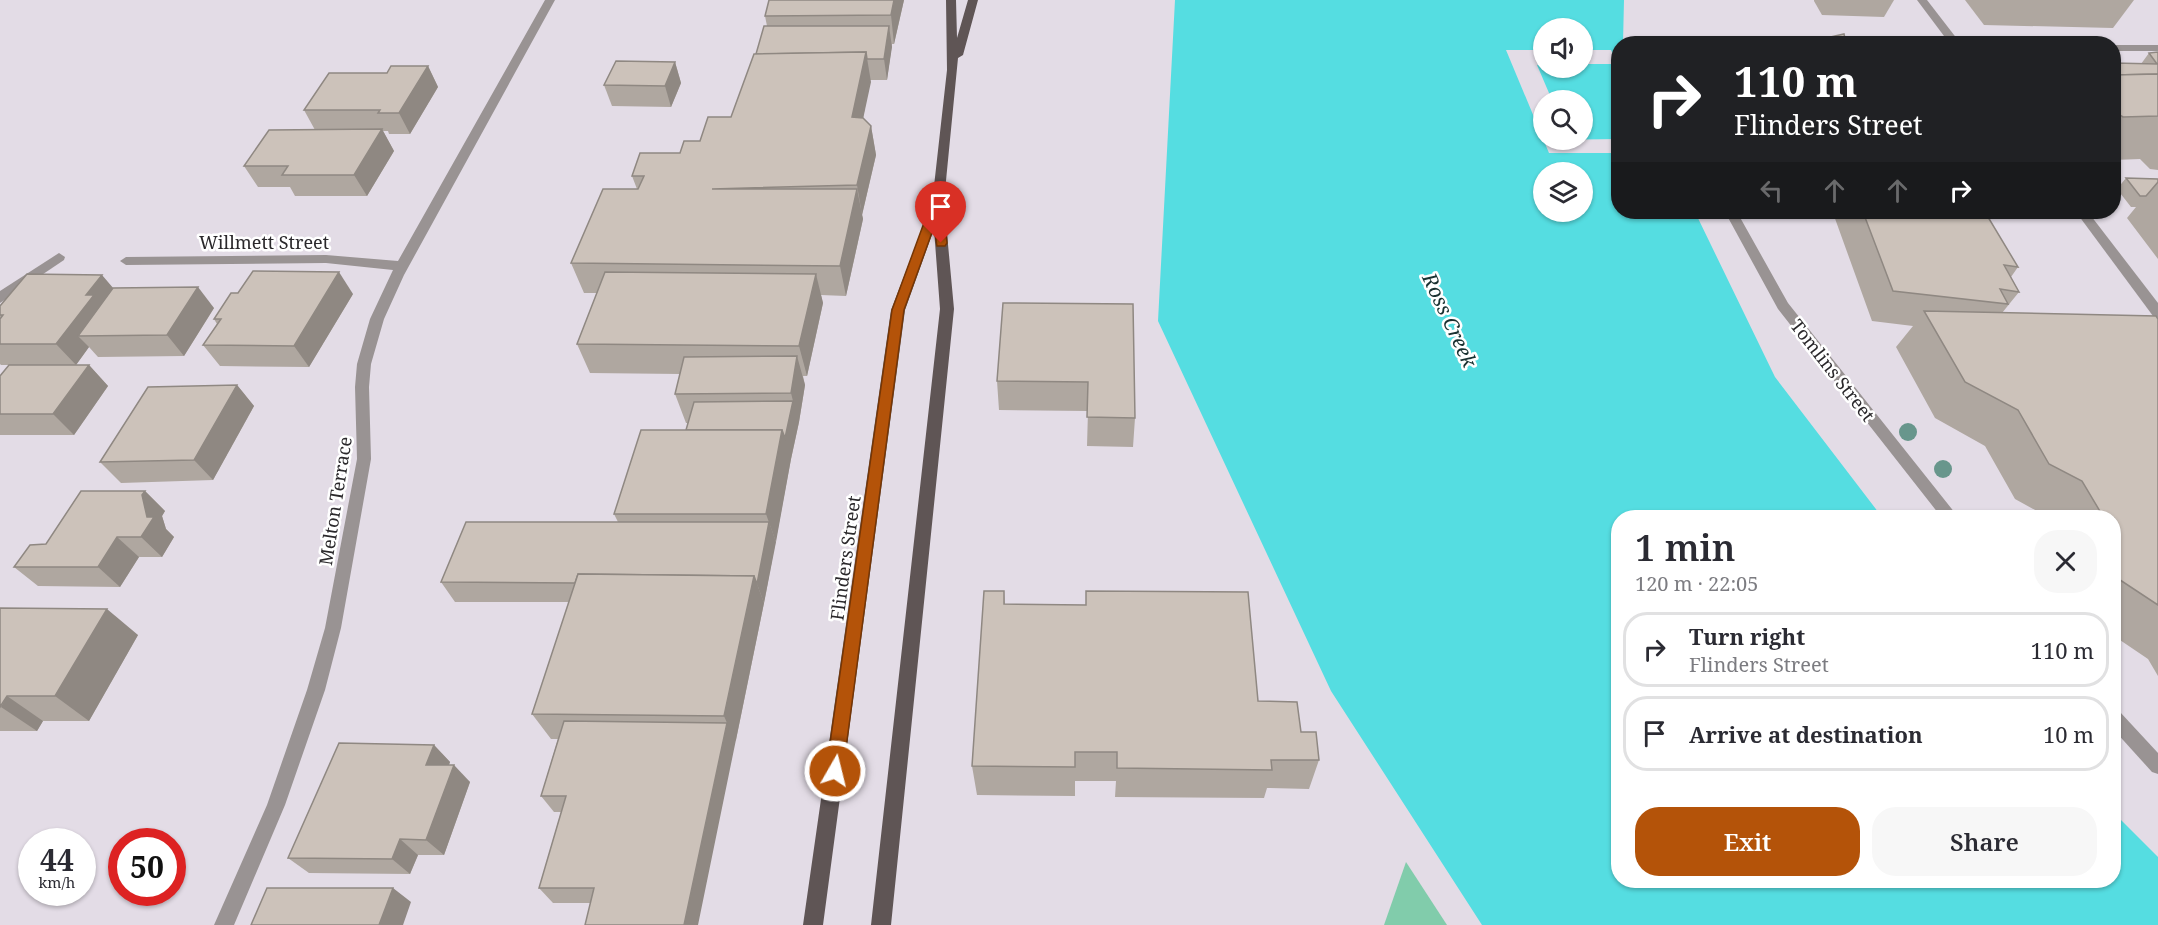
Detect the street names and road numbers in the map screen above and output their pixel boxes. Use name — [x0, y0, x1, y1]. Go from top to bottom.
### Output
street label: Willmett Street — [199, 230, 329, 254]
street label: Tomlins Street — [1786, 314, 1880, 426]
street label: Melton Terrace — [313, 435, 357, 567]
street label: Flinders Street — [824, 494, 866, 622]

